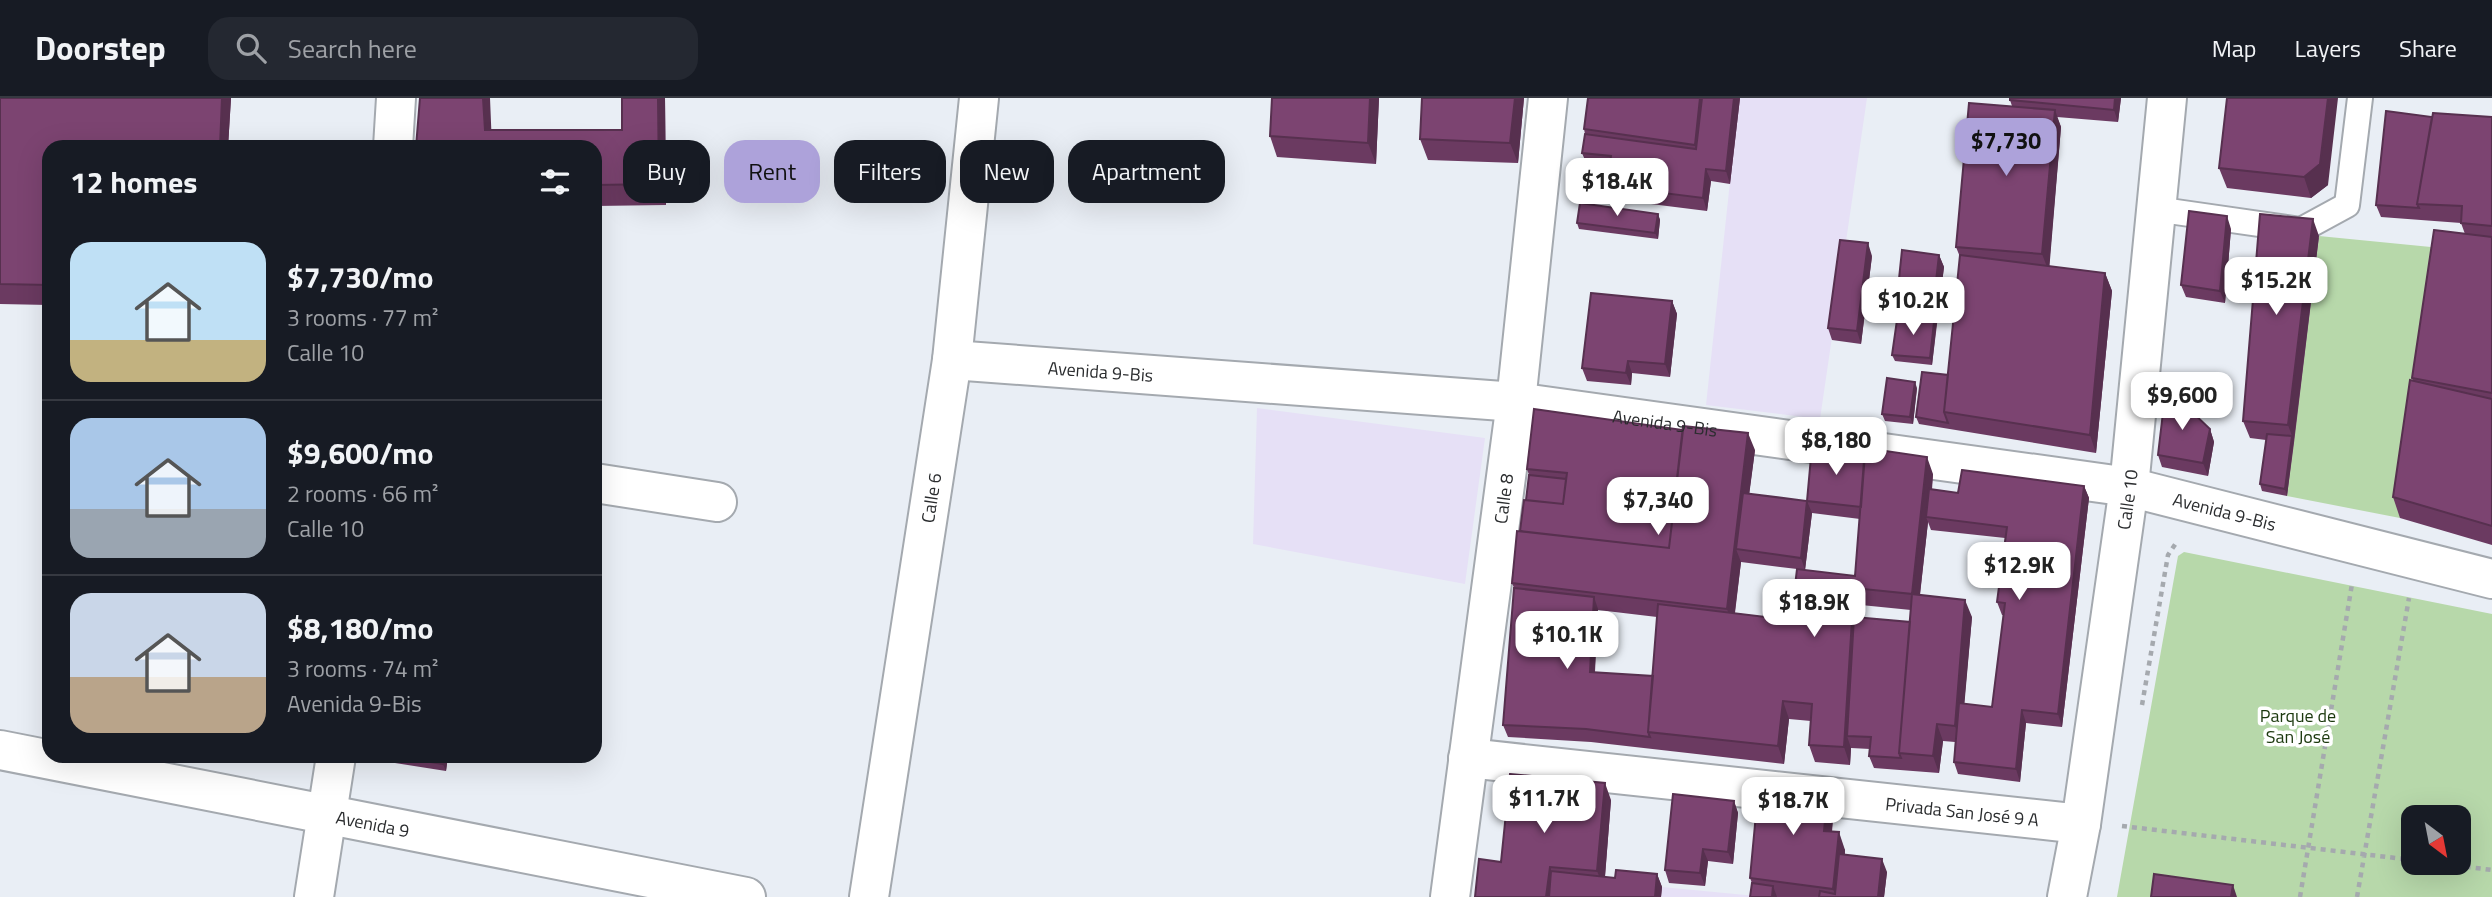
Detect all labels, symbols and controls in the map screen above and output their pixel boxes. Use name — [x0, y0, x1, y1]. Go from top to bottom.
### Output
search box — [208, 17, 698, 80]
text: Doorstep — [35, 23, 166, 73]
icon: search — [232, 29, 270, 67]
text: Search here — [288, 29, 417, 68]
text: Map — [2212, 30, 2257, 66]
text: Layers — [2295, 30, 2361, 66]
text: Share — [2399, 30, 2457, 66]
pin: $7,730 — [1949, 118, 2063, 178]
text: $7,730 — [1971, 123, 2041, 158]
chip: Buy — [623, 140, 710, 203]
chip: Rent — [724, 140, 820, 203]
chip: Filters — [834, 140, 946, 203]
chip: New — [960, 140, 1054, 203]
chip: Apartment — [1068, 140, 1225, 203]
pin: $18.4K — [1560, 158, 1674, 218]
text: 12 homes — [70, 159, 197, 205]
icon: filters — [536, 163, 574, 201]
text: $18.4K — [1581, 163, 1653, 198]
text: $7,730/mo — [287, 254, 433, 300]
pin: $15.2K — [2219, 258, 2333, 317]
text: $15.2K — [2240, 262, 2312, 297]
icon: home — [126, 270, 210, 354]
pin: $10.2K — [1856, 278, 1970, 337]
text: $10.2K — [1877, 282, 1949, 317]
text: 3 rooms · 77 m² — [287, 300, 438, 335]
text: Calle 10 — [287, 335, 364, 370]
street label: Avenida 9-Bis — [1047, 354, 1154, 388]
pin: $9,600 — [2125, 372, 2239, 432]
text: $9,600 — [2147, 377, 2217, 412]
street label: Avenida 9-Bis — [1611, 402, 1719, 443]
pin: $8,180 — [1779, 418, 1893, 477]
text: $8,180 — [1801, 422, 1871, 457]
text: $9,600/mo — [287, 430, 433, 476]
icon: home — [126, 446, 210, 530]
street label: Calle 10 — [2110, 468, 2144, 531]
street label: Calle 6 — [914, 471, 948, 525]
street label: Calle 8 — [1486, 472, 1520, 525]
text: 2 rooms · 66 m² — [287, 476, 438, 511]
pin: $7,340 — [1601, 478, 1715, 537]
text: $7,340 — [1623, 482, 1693, 517]
street label: Avenida 9-Bis — [2170, 485, 2279, 537]
text: Calle 10 — [287, 511, 364, 546]
pin: $12.9K — [1962, 542, 2076, 602]
text: $12.9K — [1983, 547, 2055, 582]
pin: $18.9K — [1757, 580, 1871, 639]
text: $18.9K — [1778, 584, 1850, 619]
text: $8,180/mo — [287, 605, 433, 651]
pin: $10.1K — [1510, 612, 1624, 671]
text: $10.1K — [1531, 616, 1603, 651]
icon: home — [126, 621, 210, 705]
text: 3 rooms · 74 m² — [287, 651, 438, 686]
text: Avenida 9-Bis — [287, 686, 422, 721]
park label: Parque de San José — [2260, 702, 2336, 750]
pin: $11.7K — [1487, 776, 1601, 835]
pin: $18.7K — [1736, 778, 1850, 837]
text: $11.7K — [1508, 780, 1580, 815]
text: $18.7K — [1757, 782, 1829, 817]
street label: Privada San José 9 A — [1884, 790, 2041, 833]
street label: Avenida 9 — [334, 803, 412, 844]
north arrow — [2401, 805, 2471, 875]
map controls — [2401, 805, 2471, 875]

